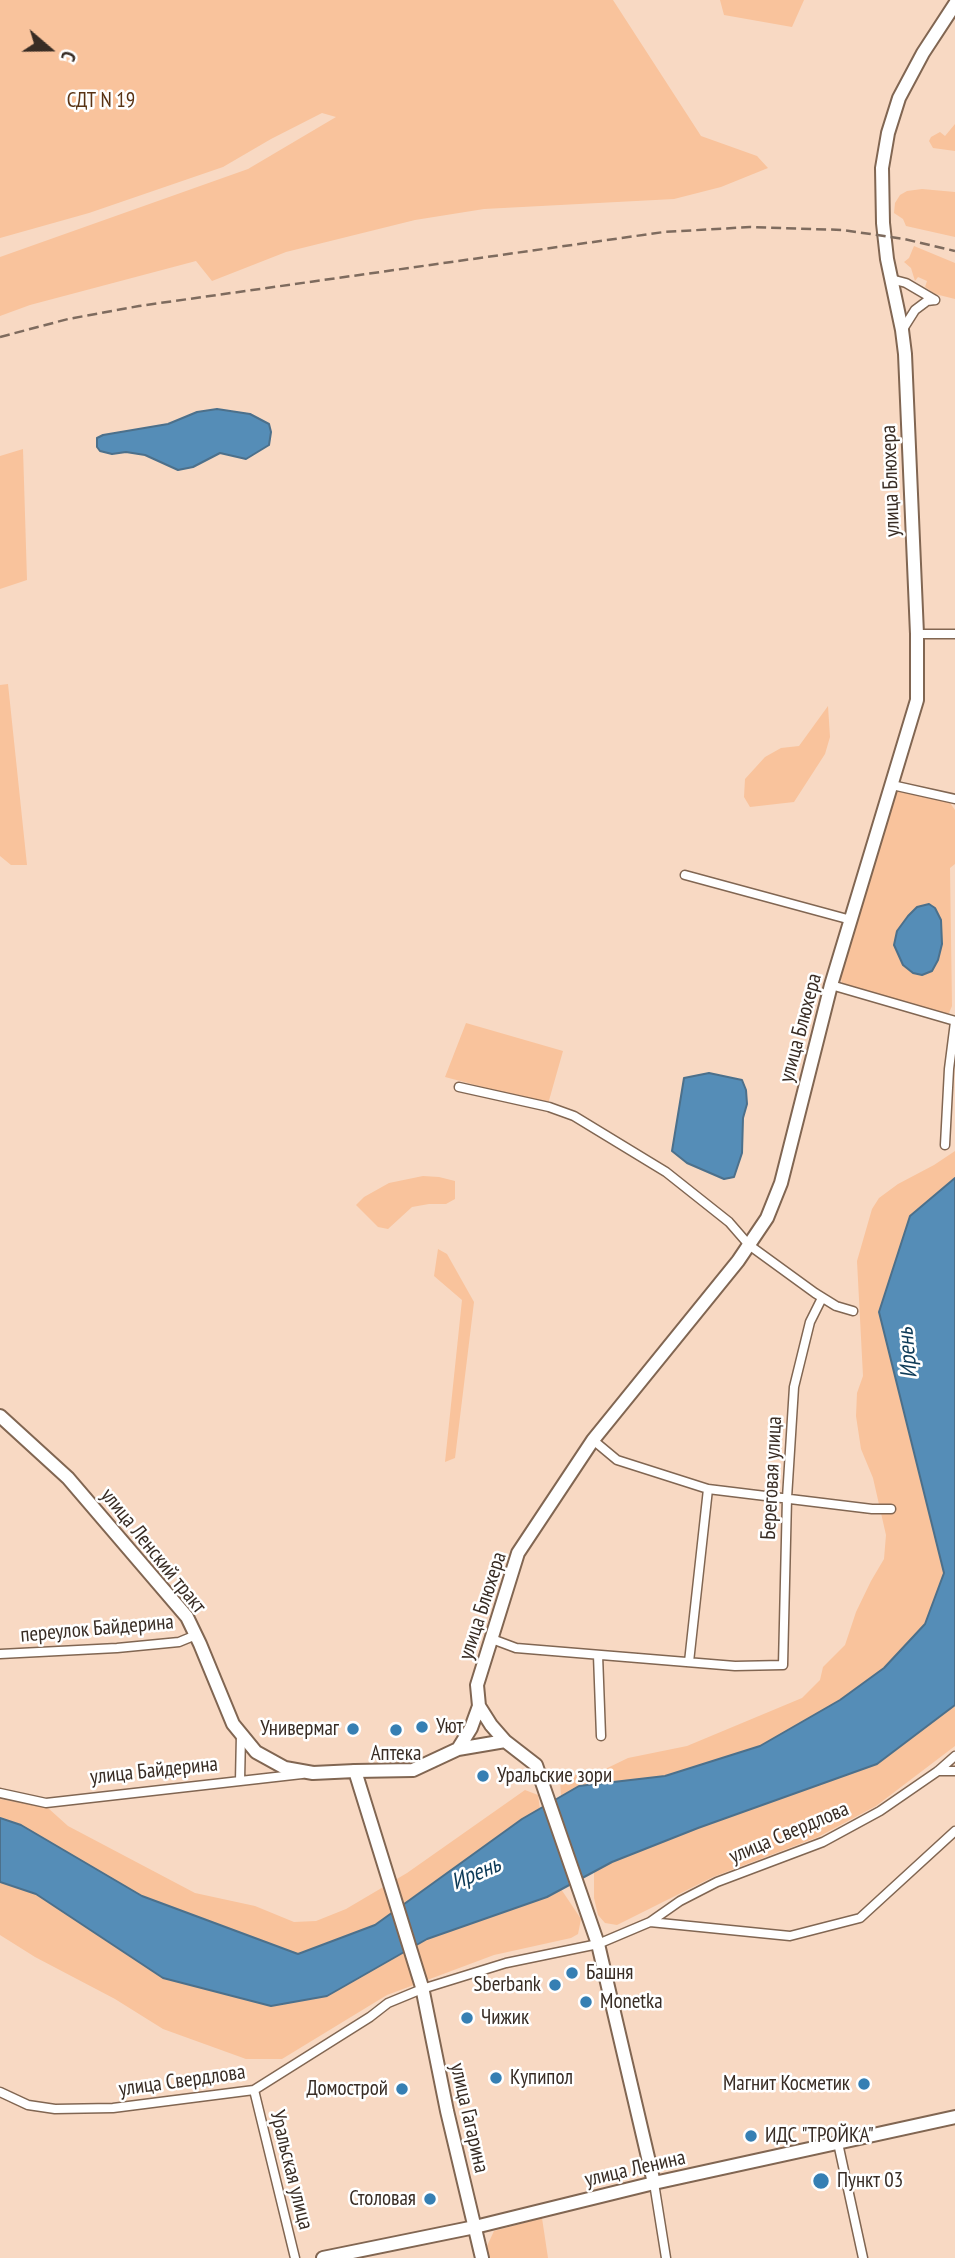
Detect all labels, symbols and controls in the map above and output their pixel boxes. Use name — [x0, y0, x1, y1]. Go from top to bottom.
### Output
north arrow — [14, 14, 84, 84]
text: С — [56, 48, 81, 64]
park label: СДТ N 19 — [67, 88, 135, 114]
street label: улица Блюхера — [876, 425, 906, 537]
street label: улица Блюхера — [774, 971, 828, 1085]
water label: Ирень — [892, 1327, 924, 1379]
street label: Береговая улица — [756, 1416, 788, 1540]
street label: улица Ленский тракт — [95, 1483, 211, 1619]
street label: улица Блюхера — [454, 1549, 512, 1663]
street label: переулок Байдерина — [19, 1610, 175, 1648]
place label: Уют — [436, 1714, 463, 1740]
place label: Универмаг — [260, 1716, 339, 1742]
marker: Уют — [414, 1719, 430, 1735]
marker: Универмаг — [345, 1721, 361, 1737]
marker: Аптека — [388, 1722, 404, 1738]
place label: Аптека — [371, 1741, 421, 1767]
street label: улица Байдерина — [89, 1752, 219, 1790]
place label: Уральские зори — [497, 1763, 612, 1789]
marker: Уральские зори — [475, 1768, 491, 1784]
street label: улица Свердлова — [725, 1796, 853, 1870]
water label: Ирень — [447, 1851, 505, 1897]
place label: Башня — [586, 1960, 633, 1986]
marker: Башня — [564, 1965, 580, 1981]
place label: Sberbank — [474, 1972, 541, 1998]
marker: Sberbank — [547, 1977, 563, 1993]
place label: Monetka — [600, 1989, 663, 2015]
marker: Monetka — [578, 1994, 594, 2010]
place label: Чижик — [481, 2005, 529, 2031]
marker: Чижик — [459, 2010, 475, 2026]
street label: улица Свердлова — [117, 2060, 247, 2102]
street label: улица Гагарина — [444, 2061, 494, 2175]
place label: Купипол — [510, 2065, 573, 2091]
marker: Купипол — [488, 2070, 504, 2086]
place label: Магнит Косметик — [723, 2071, 850, 2097]
place label: Домострой — [306, 2076, 388, 2102]
marker: Магнит Косметик — [856, 2076, 872, 2092]
marker: Домострой — [394, 2081, 410, 2097]
street label: Уральская улица — [264, 2108, 318, 2232]
place label: ИДС "ТРОЙКА" — [765, 2123, 874, 2149]
marker: ИДС "ТРОЙКА" — [743, 2128, 759, 2144]
street label: улица Ленина — [582, 2145, 688, 2193]
place label: Пункт 03 — [837, 2168, 903, 2194]
marker: Пункт 03 — [811, 2171, 831, 2191]
place label: Столовая — [349, 2186, 416, 2212]
marker: Столовая — [422, 2191, 438, 2207]

